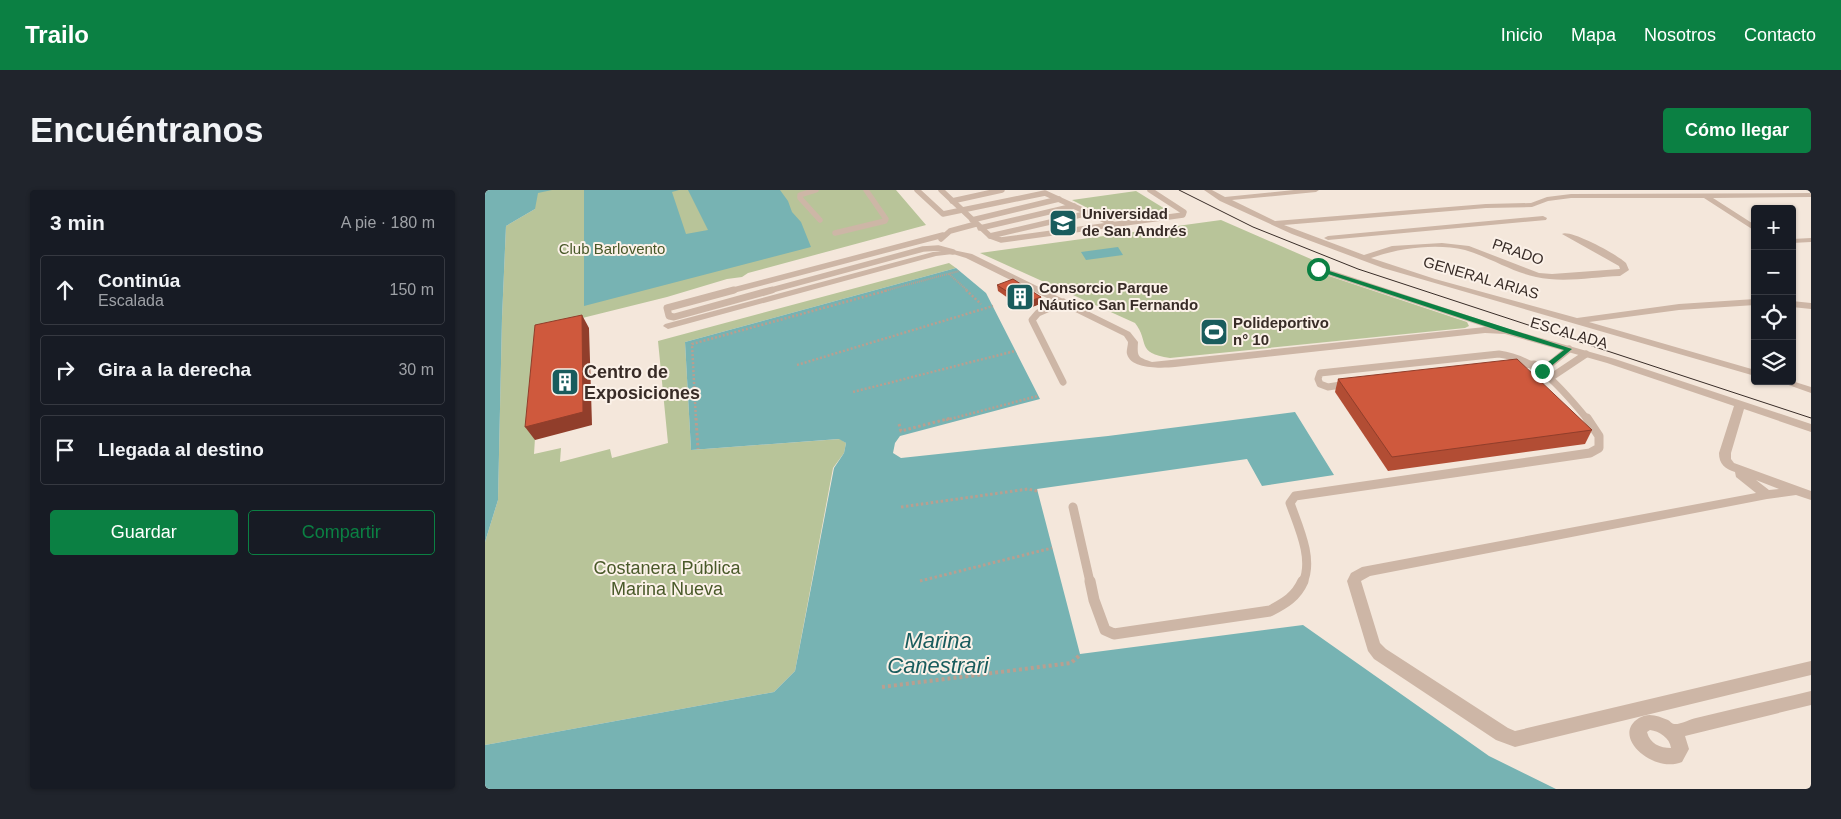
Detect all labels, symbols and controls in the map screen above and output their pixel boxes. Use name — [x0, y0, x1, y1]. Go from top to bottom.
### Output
text: Trailo — [25, 21, 89, 48]
text: Inicio — [1501, 25, 1543, 45]
text: Mapa — [1571, 25, 1616, 45]
text: Nosotros — [1644, 25, 1716, 45]
text: Contacto — [1744, 25, 1816, 45]
button: Cómo llegar — [1663, 108, 1811, 153]
text: Encuéntranos — [30, 110, 263, 149]
place label: Universidad de San Andrés — [1082, 205, 1186, 239]
map controls — [1751, 205, 1796, 385]
button: + — [1751, 205, 1796, 250]
school or university icon: Universidad de San Andrés — [1048, 208, 1078, 238]
text: 3 min — [50, 211, 105, 234]
text: A pie · 180 m — [341, 214, 435, 231]
street label: PRADO — [1490, 235, 1546, 268]
park label: Club Barlovento — [559, 240, 665, 257]
button: − — [1751, 250, 1796, 295]
street label: GENERAL ARIAS — [1421, 253, 1541, 302]
route start — [1307, 258, 1330, 281]
text: Continúa — [98, 270, 180, 291]
icon: ahead — [51, 276, 79, 304]
place label: Consorcio Parque Náutico San Fernando — [1039, 279, 1198, 313]
text: 150 m — [390, 281, 434, 298]
building icon: Consorcio Parque Náutico San Fernando — [1005, 282, 1035, 312]
text: Escalada — [98, 292, 164, 309]
button: locate — [1751, 295, 1796, 340]
street label: ESCALADA — [1528, 313, 1610, 352]
place label: Polideportivo n° 10 — [1233, 314, 1329, 348]
sports icon: Polideportivo n° 10 — [1199, 317, 1229, 347]
button: layers — [1751, 340, 1796, 385]
icon: right — [51, 356, 79, 384]
text: Gira a la derecha — [98, 359, 251, 380]
route end — [1531, 360, 1554, 383]
text: 30 m — [398, 361, 434, 378]
place label: Centro de Exposiciones — [584, 362, 700, 403]
building icon: Centro de Exposiciones — [550, 367, 580, 397]
icon: arrive — [51, 436, 79, 464]
text: Llegada al destino — [98, 439, 264, 460]
button: Guardar — [50, 510, 238, 555]
button: Compartir — [248, 510, 435, 555]
park label: Costanera Pública Marina Nueva — [593, 558, 742, 599]
water label: Marina Canestrari — [887, 628, 990, 678]

